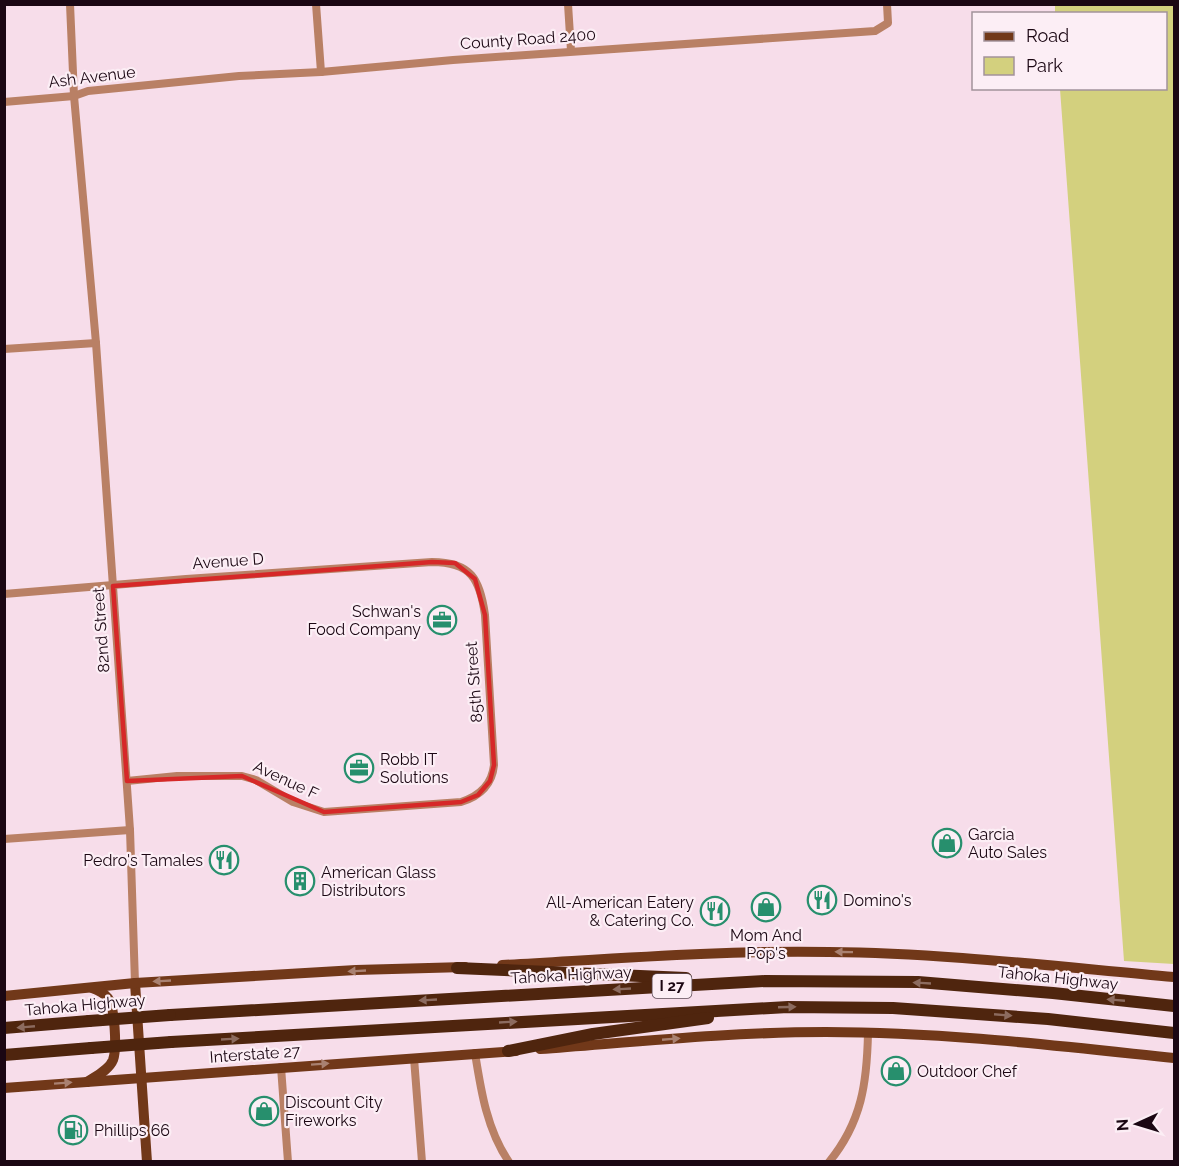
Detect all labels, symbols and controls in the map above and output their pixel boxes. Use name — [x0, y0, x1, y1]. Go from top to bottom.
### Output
legend — [972, 12, 1167, 90]
street label: County Road 2400 — [459, 25, 597, 53]
text: Road — [1026, 25, 1069, 46]
text: Park — [1026, 55, 1063, 76]
street label: Ash Avenue — [47, 62, 137, 92]
street label: Avenue D — [192, 549, 264, 573]
street label: 82nd Street — [88, 586, 113, 673]
place label: Schwan's Food Company — [307, 602, 421, 639]
office icon: Schwan's Food Company — [426, 604, 458, 636]
street label: 85th Street — [462, 640, 486, 723]
place label: Robb IT Solutions — [380, 750, 449, 787]
office icon: Robb IT Solutions — [343, 752, 375, 784]
street label: Avenue F — [250, 757, 322, 803]
place label: Garcia Auto Sales — [968, 825, 1047, 862]
shop icon: Garcia Auto Sales — [931, 827, 963, 859]
restaurant icon: Pedro's Tamales — [208, 844, 240, 876]
place label: Pedro's Tamales — [83, 851, 203, 870]
place label: American Glass Distributors — [321, 863, 436, 900]
building icon: American Glass Distributors — [284, 865, 316, 897]
restaurant icon: Domino's — [806, 884, 838, 916]
shop icon: Mom And Pop's — [750, 891, 782, 923]
place label: Domino's — [843, 891, 912, 910]
place label: All-American Eatery & Catering Co. — [546, 893, 694, 930]
restaurant icon: All-American Eatery & Catering Co. — [699, 895, 731, 927]
place label: Mom And Pop's — [730, 926, 802, 963]
one-way arrow — [835, 947, 854, 957]
street label: Tahoka Highway — [510, 962, 632, 988]
street label: Tahoka Highway — [997, 962, 1120, 994]
one-way arrow — [347, 966, 366, 975]
road number: I 27 — [652, 974, 692, 998]
one-way arrow — [153, 977, 172, 986]
one-way arrow — [913, 978, 932, 987]
one-way arrow — [613, 984, 632, 993]
street label: Tahoka Highway — [24, 990, 147, 1020]
one-way arrow — [418, 995, 437, 1005]
one-way arrow — [1107, 995, 1126, 1005]
one-way arrow — [777, 1003, 796, 1012]
one-way arrow — [993, 1010, 1012, 1020]
one-way arrow — [499, 1018, 518, 1027]
one-way arrow — [16, 1022, 35, 1031]
one-way arrow — [220, 1034, 239, 1043]
one-way arrow — [661, 1034, 680, 1044]
street label: Interstate 27 — [209, 1041, 301, 1067]
shop icon: Outdoor Chef — [880, 1055, 912, 1087]
one-way arrow — [311, 1059, 330, 1069]
place label: Outdoor Chef — [917, 1062, 1018, 1081]
one-way arrow — [53, 1079, 72, 1088]
place label: Discount City Fireworks — [285, 1093, 383, 1130]
north arrow — [1107, 1094, 1167, 1154]
shop icon: Discount City Fireworks — [248, 1095, 280, 1127]
fuel station icon: Phillips 66 — [57, 1114, 89, 1146]
text: N — [1113, 1118, 1132, 1132]
place label: Phillips 66 — [94, 1121, 170, 1140]

